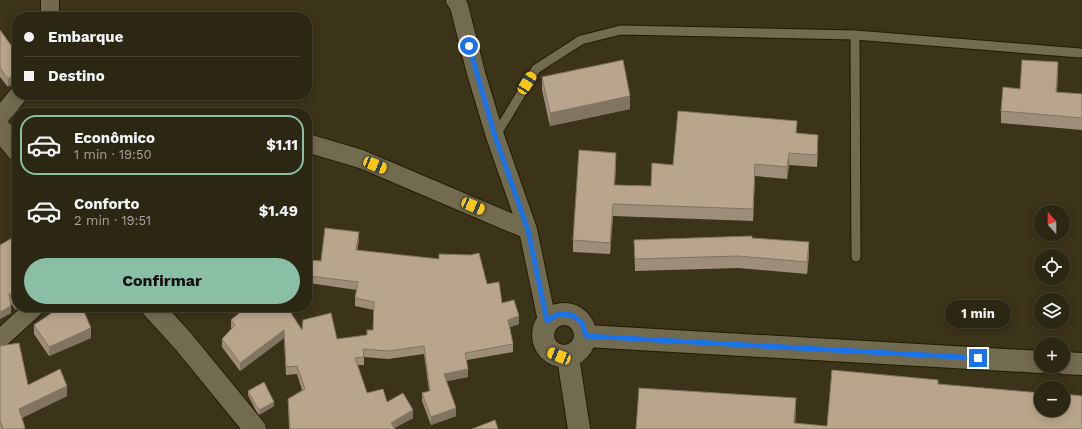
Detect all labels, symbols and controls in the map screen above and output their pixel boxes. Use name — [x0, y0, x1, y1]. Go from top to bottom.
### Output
text: Embarque — [48, 28, 123, 46]
route start — [460, 37, 478, 55]
text: Destino — [48, 67, 105, 85]
car — [516, 70, 538, 96]
icon: car — [26, 127, 62, 163]
text: Econômico — [74, 129, 155, 147]
text: $1.11 — [266, 136, 298, 154]
text: 1 min · 19:50 — [74, 147, 152, 162]
car — [362, 155, 388, 175]
icon: car — [26, 193, 62, 229]
text: Conforto — [74, 195, 139, 213]
car — [460, 196, 486, 216]
text: $1.49 — [259, 202, 298, 220]
north arrow — [1034, 205, 1070, 241]
map controls — [1034, 205, 1070, 417]
text: 2 min · 19:51 — [74, 213, 151, 228]
button: locate — [1034, 249, 1070, 285]
button: Confirmar — [24, 258, 300, 304]
button: layers — [1034, 293, 1070, 329]
callout: 1 min — [945, 300, 1011, 328]
text: 1 min — [961, 306, 995, 321]
button: + — [1034, 337, 1070, 373]
car — [546, 346, 572, 366]
route end — [969, 349, 987, 367]
button: − — [1034, 381, 1070, 417]

